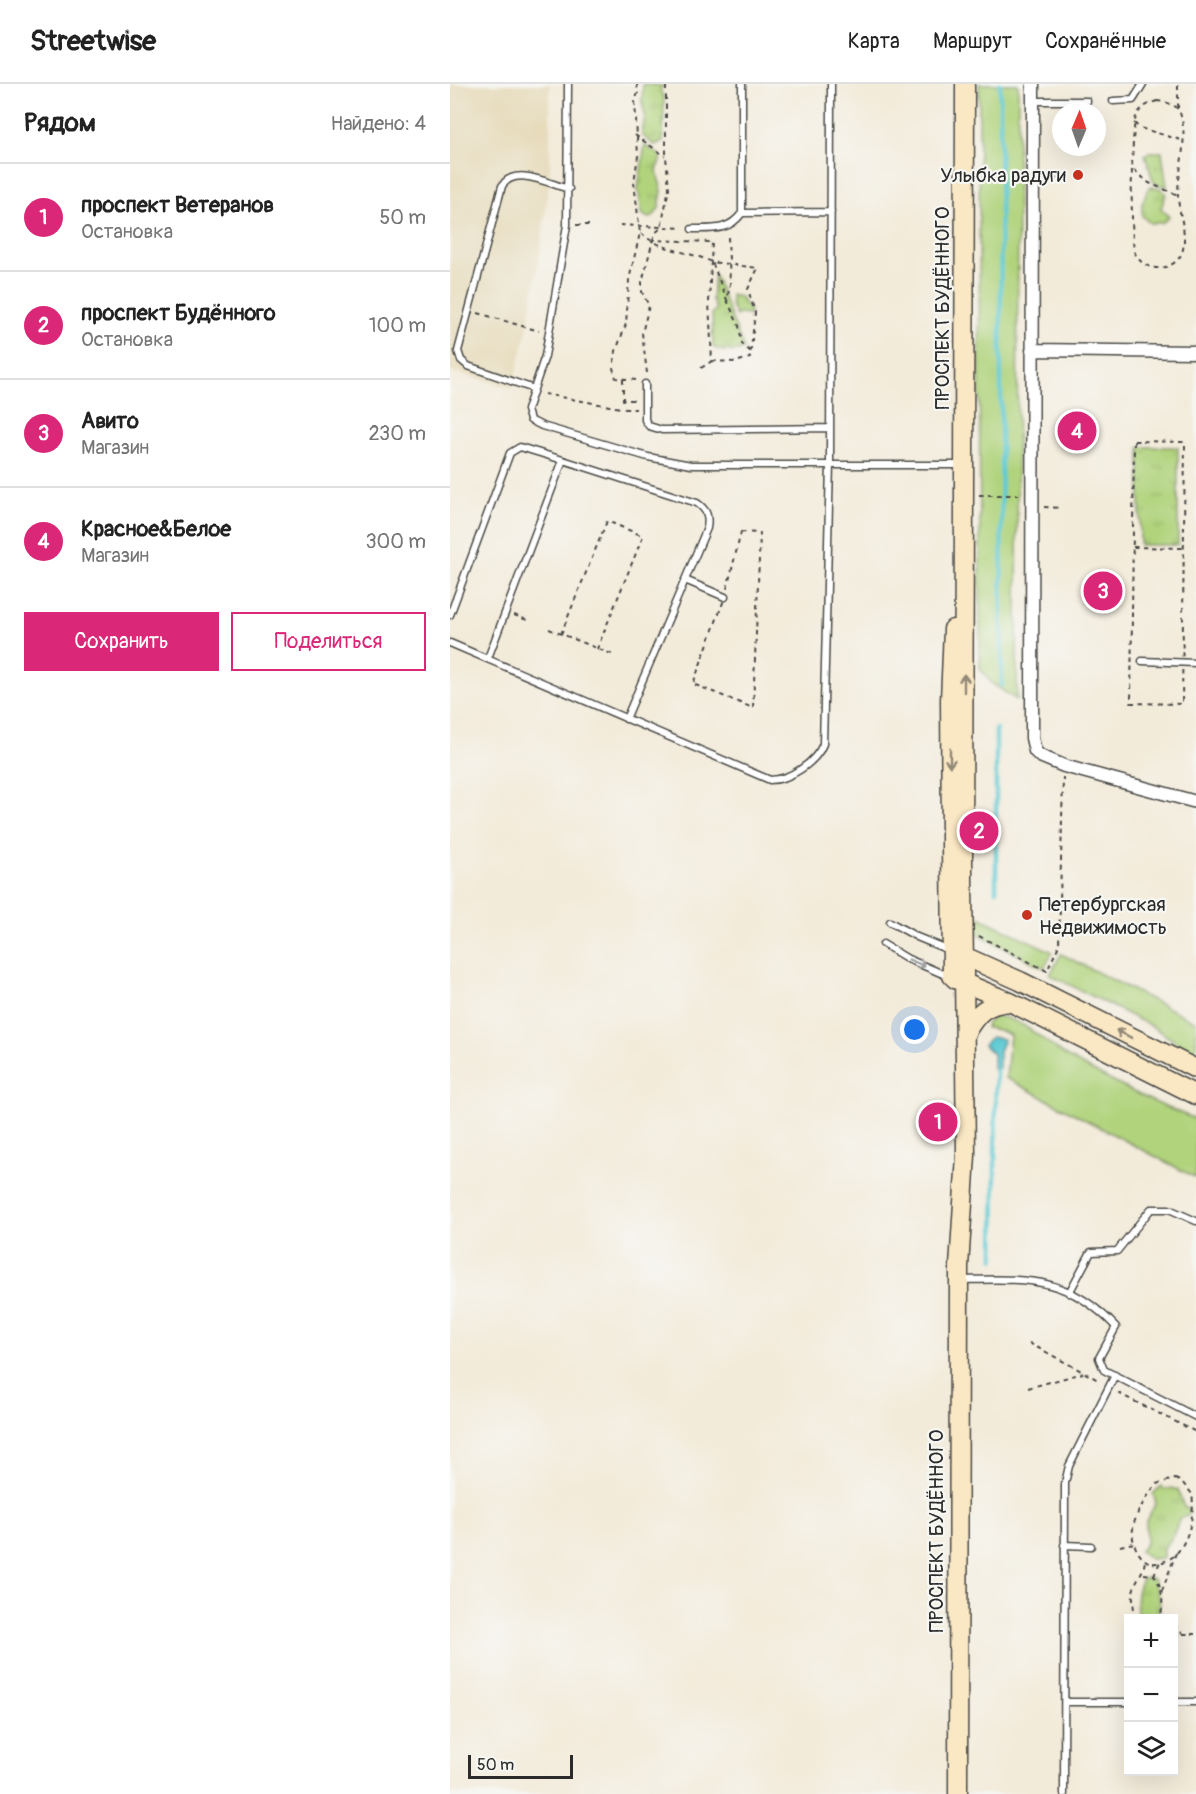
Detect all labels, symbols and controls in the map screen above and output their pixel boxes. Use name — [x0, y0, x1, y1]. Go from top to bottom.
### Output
text: Streetwise — [30, 24, 156, 59]
text: Карта — [848, 28, 900, 55]
text: Маршрут — [933, 28, 1012, 55]
text: Сохранённые — [1045, 28, 1166, 55]
north arrow — [1052, 102, 1106, 156]
text: Рядом — [24, 107, 96, 139]
text: Найдено: 4 — [331, 111, 426, 136]
place label: Улыбка радуги — [940, 163, 1066, 188]
marker: Улыбка радуги — [1071, 168, 1085, 182]
text: проспект Ветеранов — [81, 191, 274, 219]
text: 1 — [40, 205, 47, 230]
text: 50 m — [379, 205, 426, 230]
street label: ПРОСПЕКТ БУДЁННОГО — [930, 206, 955, 410]
text: Остановка — [81, 219, 173, 244]
text: проспект Будённого — [81, 299, 276, 327]
text: 2 — [38, 313, 49, 338]
text: 100 m — [369, 313, 426, 338]
text: Остановка — [81, 327, 173, 352]
text: Авито — [81, 407, 139, 435]
pin: 4 — [1058, 408, 1096, 454]
text: 3 — [38, 421, 49, 446]
text: 230 m — [369, 421, 426, 446]
text: Магазин — [81, 435, 149, 460]
text: Красное&Белое — [81, 515, 231, 543]
text: 4 — [38, 529, 49, 554]
text: 300 m — [365, 529, 426, 554]
text: Магазин — [81, 543, 149, 568]
pin: 3 — [1084, 568, 1122, 614]
button: Сохранить — [24, 612, 219, 671]
button: Поделиться — [231, 612, 426, 671]
one-way arrow — [958, 674, 970, 694]
one-way arrow — [944, 748, 956, 768]
pin: 2 — [960, 808, 998, 854]
place label: Петербургская Недвижимость — [1039, 892, 1167, 940]
marker: Петербургская Недвижимость — [1020, 908, 1034, 922]
one-way arrow — [907, 958, 925, 969]
your location — [900, 1015, 929, 1044]
one-way arrow — [1116, 1027, 1134, 1039]
pin: 1 — [918, 1100, 958, 1144]
street label: ПРОСПЕКТ БУДЁННОГО — [924, 1429, 949, 1633]
map controls — [1124, 1614, 1178, 1776]
button: + — [1124, 1614, 1178, 1668]
button: − — [1124, 1668, 1178, 1722]
button: layers — [1124, 1722, 1178, 1776]
scale bar — [468, 1752, 573, 1780]
text: 50 m — [477, 1755, 514, 1775]

